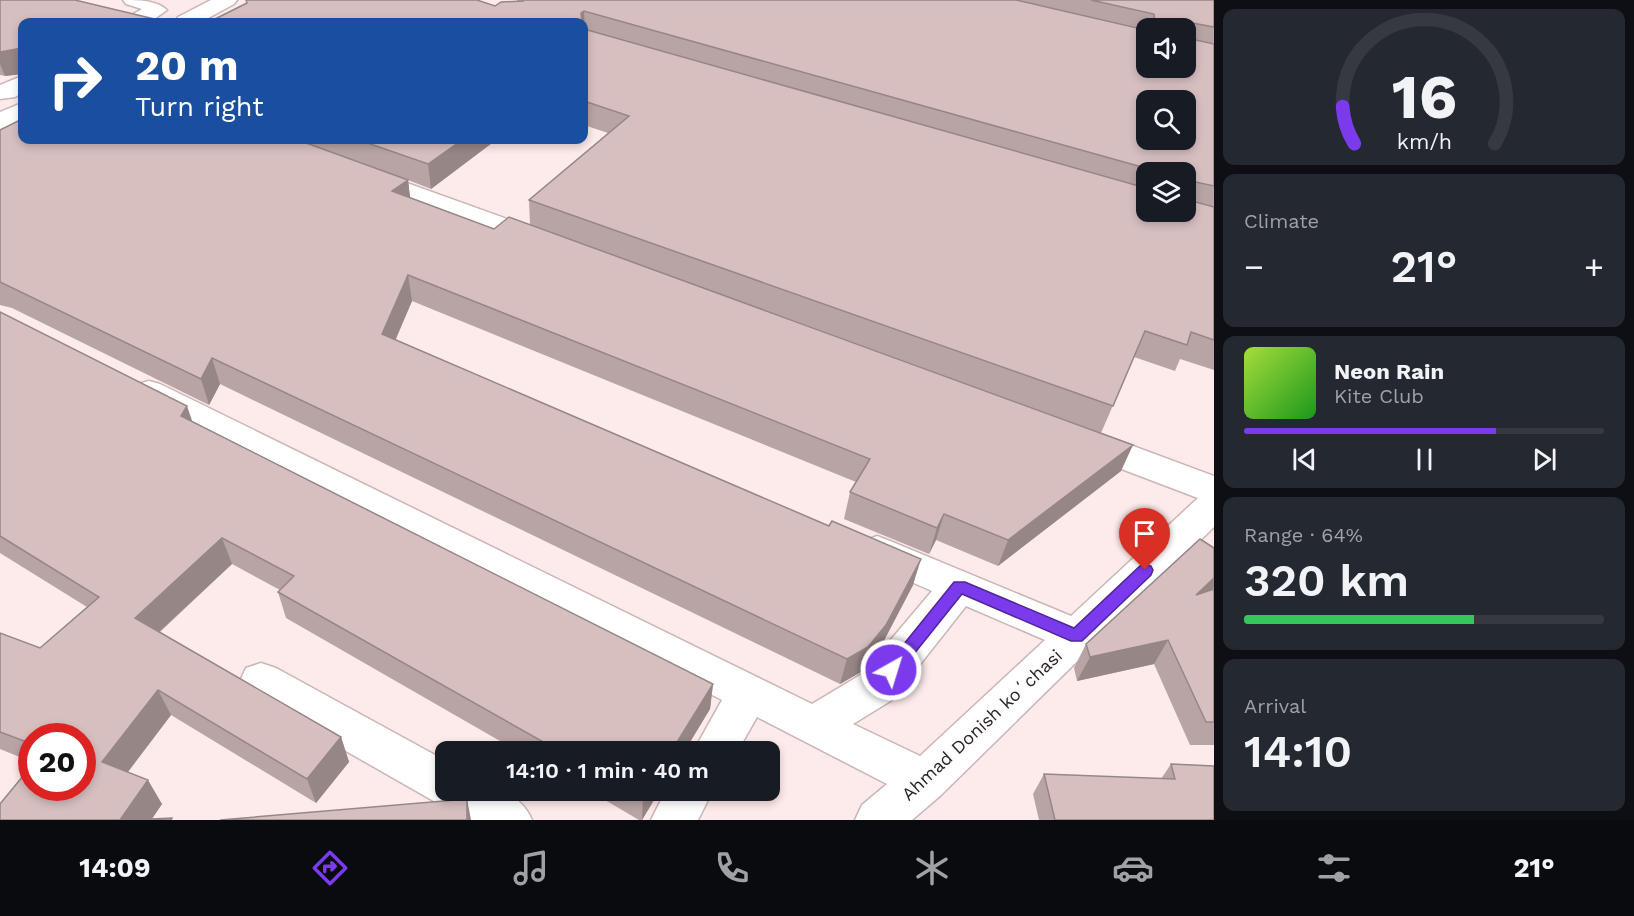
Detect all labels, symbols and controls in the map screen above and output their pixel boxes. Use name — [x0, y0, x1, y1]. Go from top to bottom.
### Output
map controls — [1136, 18, 1196, 222]
button: sound — [1136, 18, 1196, 78]
text: 20 m — [135, 41, 239, 90]
icon: right — [36, 42, 114, 120]
text: 16 — [1391, 60, 1457, 133]
button: search — [1136, 90, 1196, 150]
text: Turn right — [135, 91, 264, 123]
text: km/h — [1396, 129, 1452, 154]
button: layers — [1136, 162, 1196, 222]
text: Climate — [1244, 209, 1319, 233]
text: 21° — [1390, 240, 1458, 293]
text: − — [1244, 247, 1264, 286]
text: + — [1584, 247, 1604, 286]
text: Neon Rain — [1334, 359, 1444, 384]
text: Kite Club — [1334, 384, 1424, 408]
icon: previous — [1288, 443, 1321, 476]
icon: pause — [1408, 443, 1441, 476]
icon: next — [1528, 443, 1561, 476]
pin — [1119, 508, 1170, 570]
icon: arrive — [1128, 517, 1161, 550]
text: Range · 64% — [1244, 523, 1363, 547]
text: 320 km — [1244, 554, 1409, 607]
position arrow — [859, 638, 923, 702]
street label: Ahmad Donish koʻchasi — [897, 645, 1066, 804]
text: Arrival — [1244, 694, 1306, 718]
speed limit sign: 20 — [18, 723, 96, 801]
text: 14:10 — [1244, 725, 1352, 778]
text: 14:10 · 1 min · 40 m — [506, 758, 709, 783]
icon: directions — [309, 847, 351, 889]
icon: music — [510, 847, 552, 889]
icon: phone — [711, 847, 753, 889]
icon: climate — [911, 847, 953, 889]
icon: car — [1112, 847, 1154, 889]
icon: filters — [1313, 847, 1355, 889]
text: 14:09 — [79, 852, 151, 884]
text: 21° — [1514, 852, 1555, 884]

